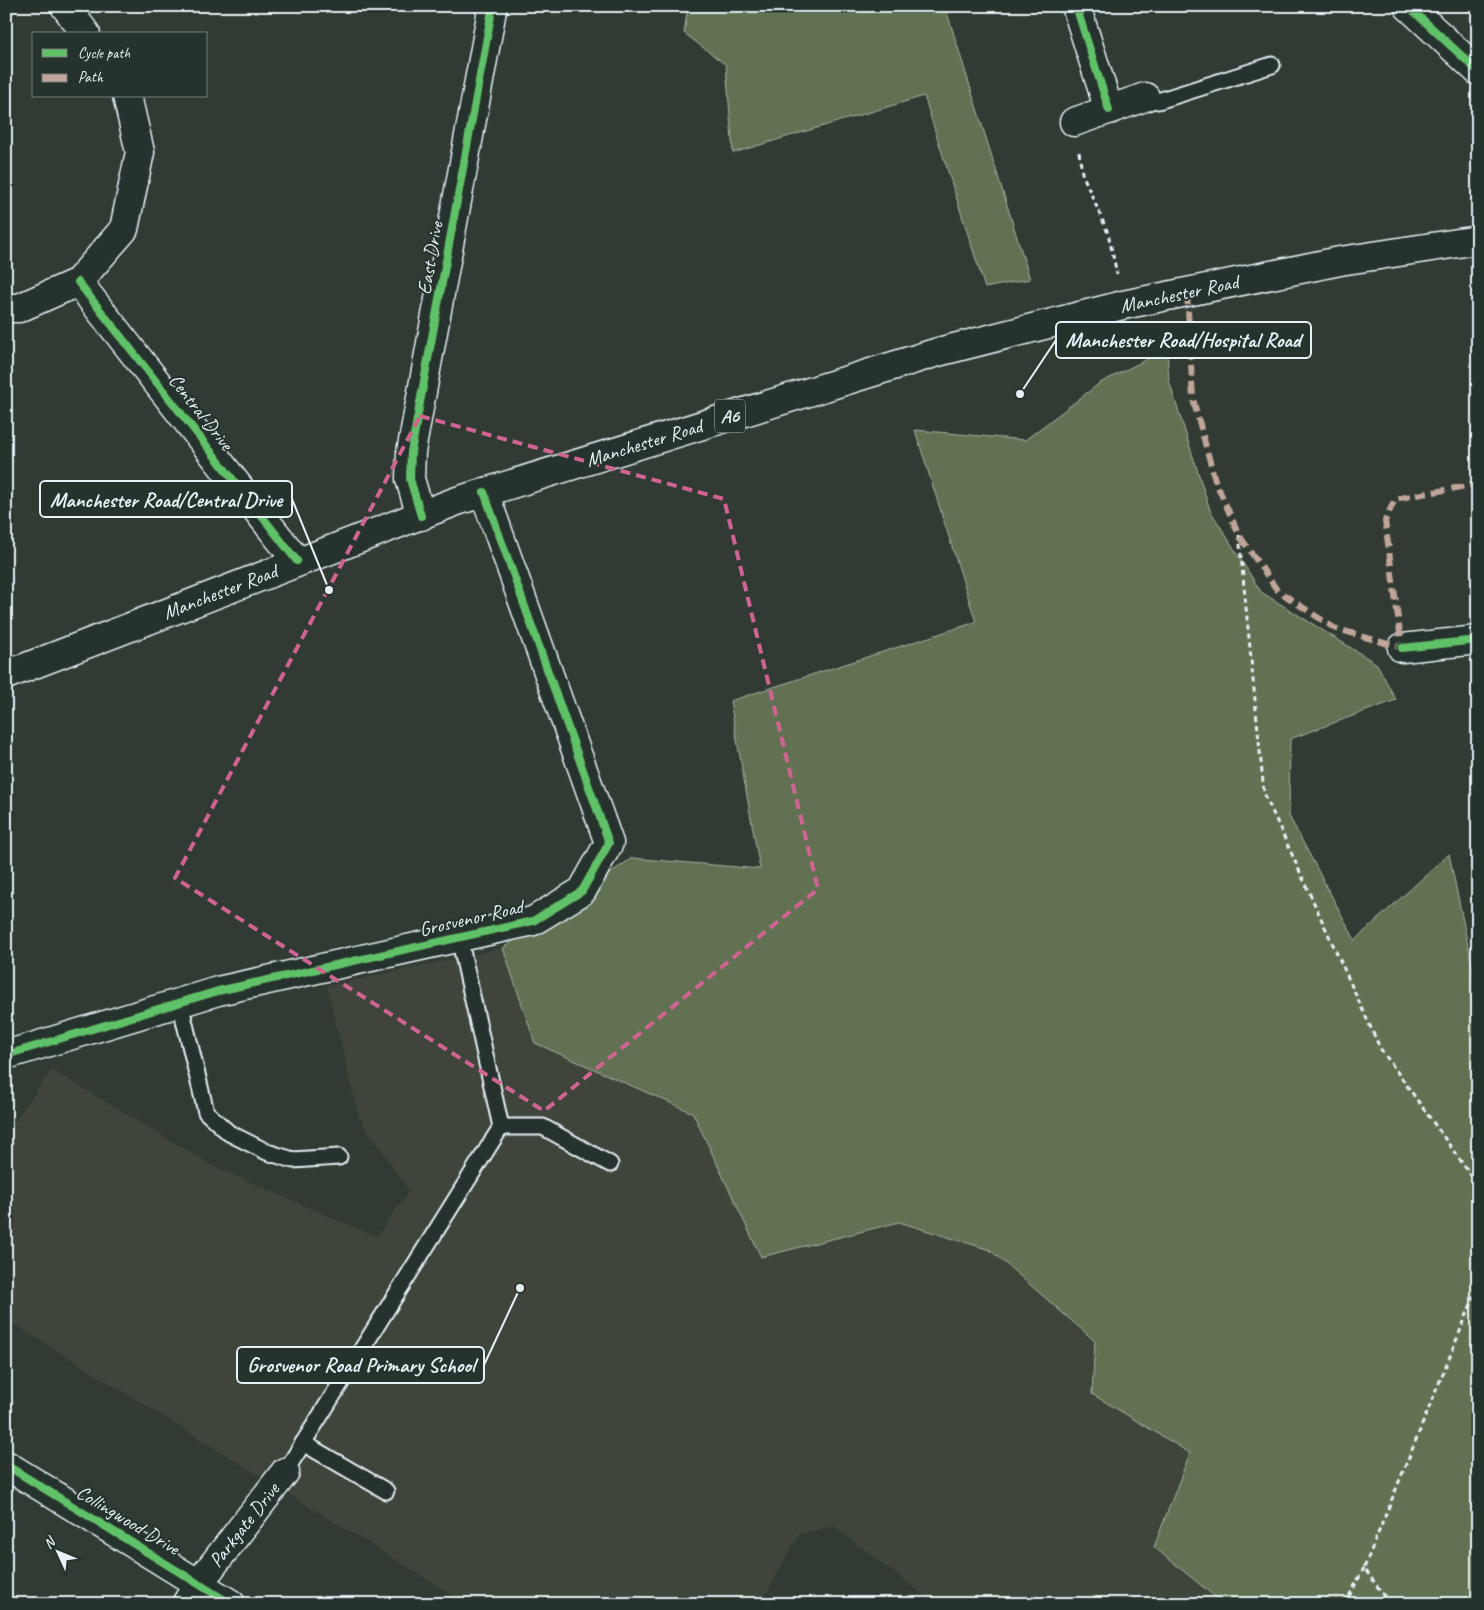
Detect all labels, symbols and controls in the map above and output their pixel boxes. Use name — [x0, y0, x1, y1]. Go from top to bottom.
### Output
legend — [32, 32, 208, 98]
text: Cycle path — [78, 44, 130, 63]
text: Path — [78, 68, 104, 87]
street label: East Drive — [411, 218, 449, 296]
street label: Manchester Road — [1118, 269, 1243, 319]
callout: Manchester Road/Hospital Road — [1056, 322, 1311, 358]
text: Manchester Road/Hospital Road — [1066, 327, 1304, 353]
street label: Central Drive — [163, 369, 240, 457]
road number: A6 — [715, 400, 745, 432]
street label: Manchester Road — [583, 413, 708, 473]
callout: Manchester Road/Central Drive — [40, 481, 292, 517]
text: Manchester Road/Central Drive — [50, 487, 284, 513]
street label: Manchester Road — [159, 558, 284, 625]
street label: Grosvenor Road — [417, 893, 528, 942]
callout: Grosvenor Road Primary School — [237, 1347, 484, 1383]
text: Grosvenor Road Primary School — [247, 1352, 479, 1378]
street label: Parkgate Drive — [203, 1477, 286, 1572]
street label: Collingwood Drive — [72, 1479, 185, 1561]
north arrow — [32, 1528, 82, 1578]
text: N — [40, 1533, 60, 1552]

